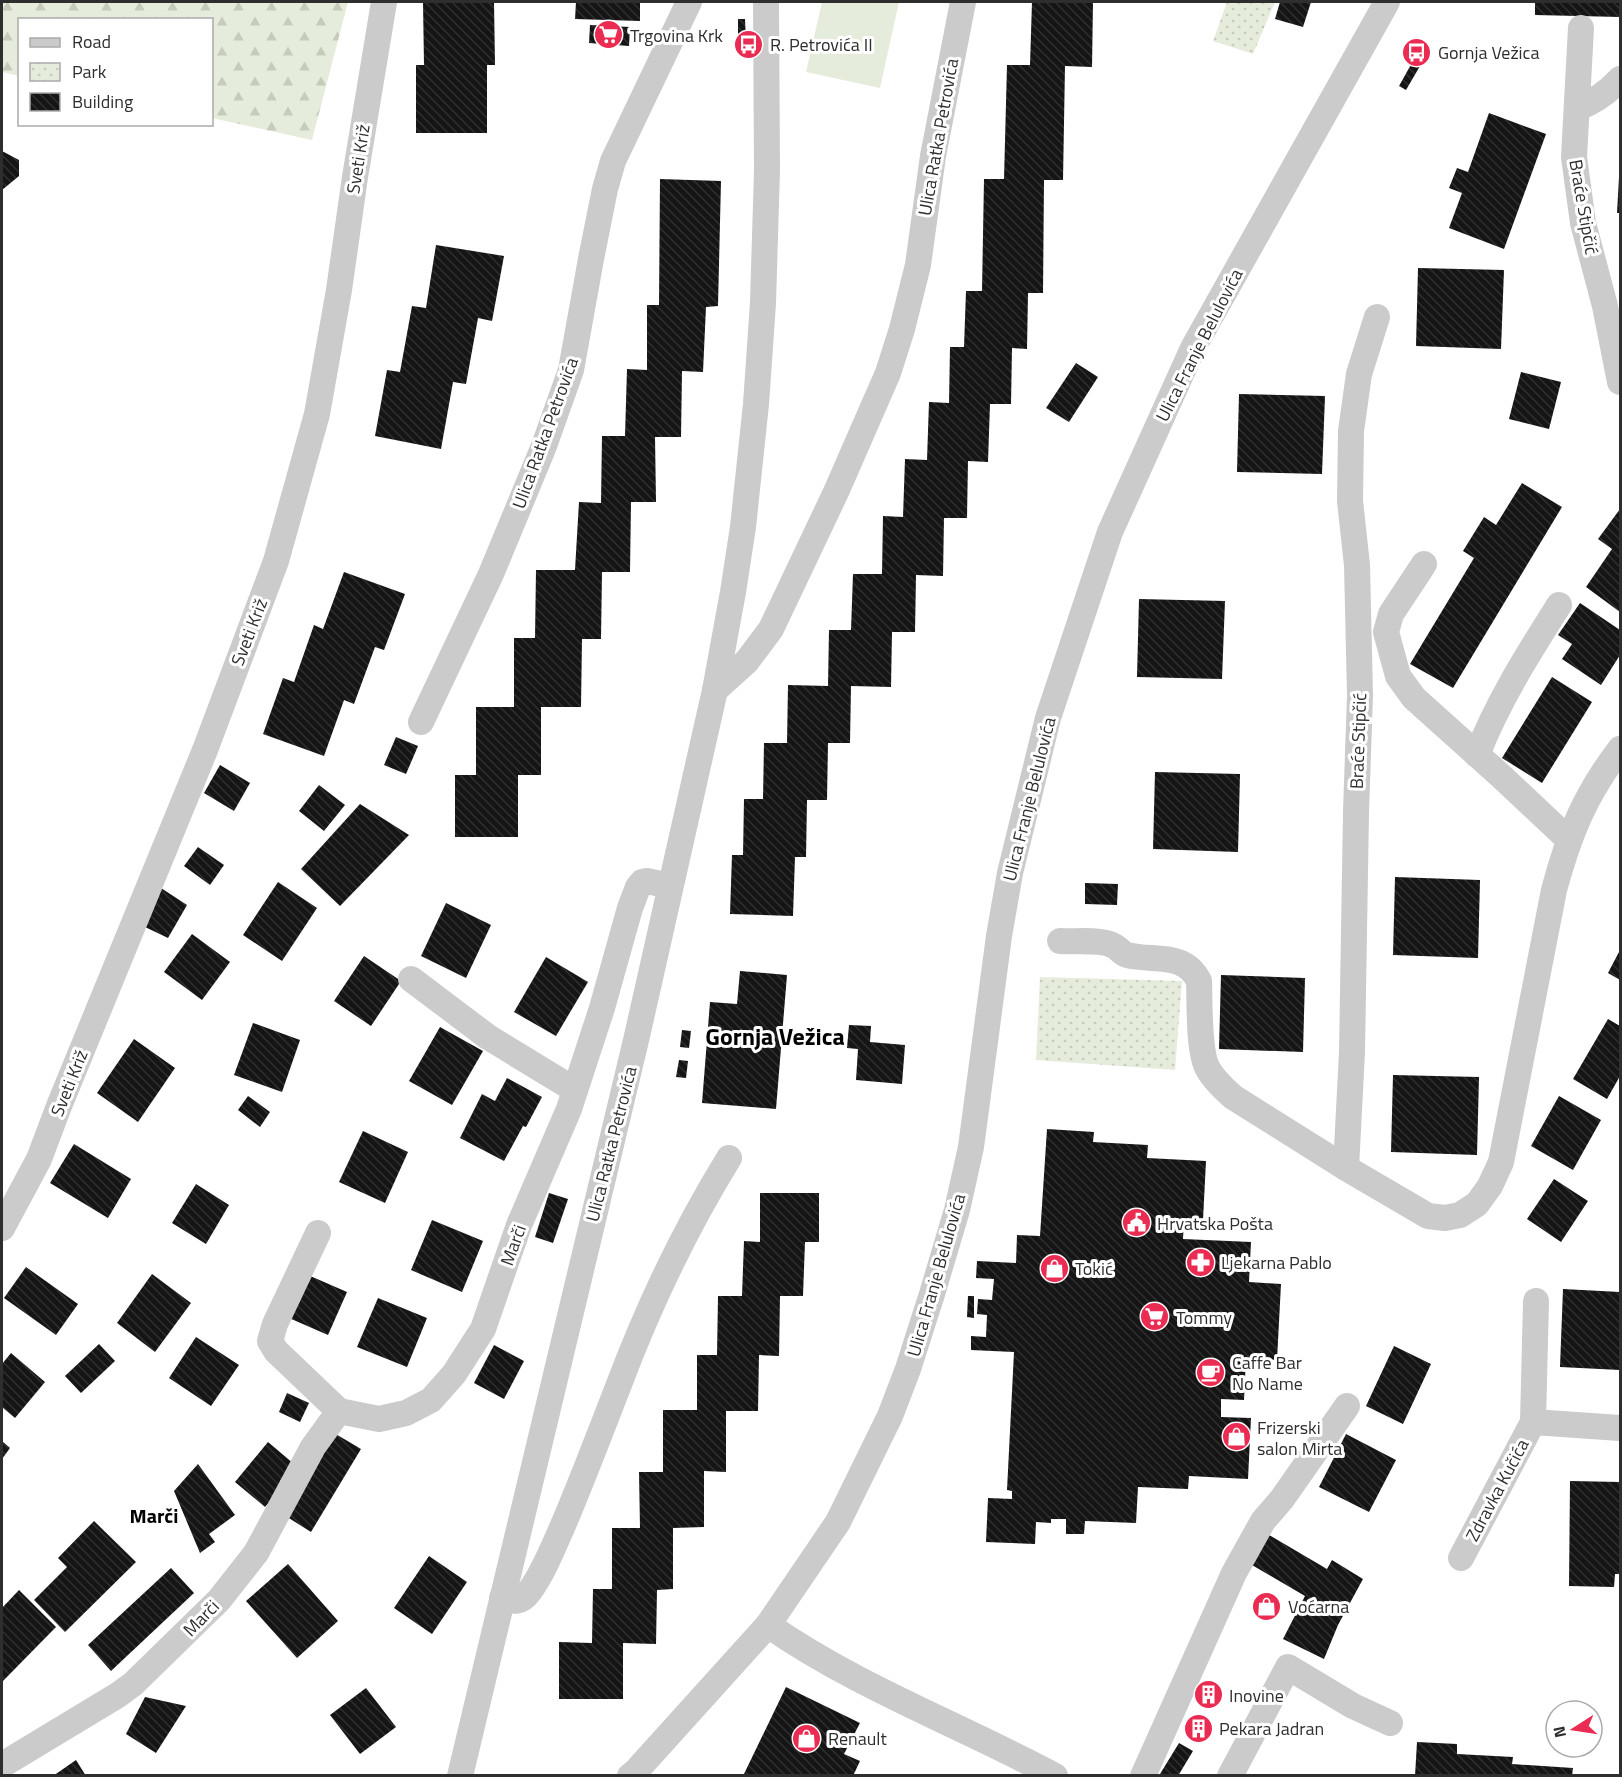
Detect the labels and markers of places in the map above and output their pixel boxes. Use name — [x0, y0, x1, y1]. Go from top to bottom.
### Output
supermarket icon: Trgovina Krk — [593, 19, 625, 51]
place label: Trgovina Krk — [630, 22, 723, 49]
bus stop icon: R. Petrovića II — [733, 28, 765, 60]
place label: R. Petrovića II — [770, 31, 873, 58]
bus stop icon: Gornja Vežica — [1401, 36, 1433, 68]
place label: Gornja Vežica — [1438, 39, 1539, 66]
public building icon: Hrvatska Pošta — [1120, 1207, 1152, 1239]
place label: Hrvatska Pošta — [1157, 1210, 1273, 1237]
pharmacy icon: Ljekarna Pablo — [1184, 1246, 1216, 1278]
place label: Ljekarna Pablo — [1221, 1249, 1332, 1276]
shop icon: Tokić — [1038, 1252, 1070, 1284]
place label: Tokić — [1075, 1255, 1113, 1282]
supermarket icon: Tommy — [1139, 1301, 1171, 1333]
place label: Tommy — [1176, 1304, 1232, 1331]
place label: Caffe Bar No Name — [1232, 1349, 1303, 1397]
cafe icon: Caffe Bar No Name — [1195, 1356, 1227, 1388]
place label: Frizerski salon Mirta — [1257, 1414, 1342, 1462]
shop icon: Frizerski salon Mirta — [1220, 1421, 1252, 1453]
shop icon: Voćarna — [1251, 1590, 1283, 1622]
place label: Voćarna — [1288, 1593, 1349, 1620]
building icon: Inovine — [1192, 1679, 1224, 1711]
place label: Inovine — [1229, 1682, 1284, 1709]
building icon: Pekara Jadran — [1182, 1712, 1214, 1744]
place label: Pekara Jadran — [1219, 1715, 1324, 1742]
shop icon: Renault — [791, 1722, 823, 1754]
place label: Renault — [828, 1725, 887, 1752]

